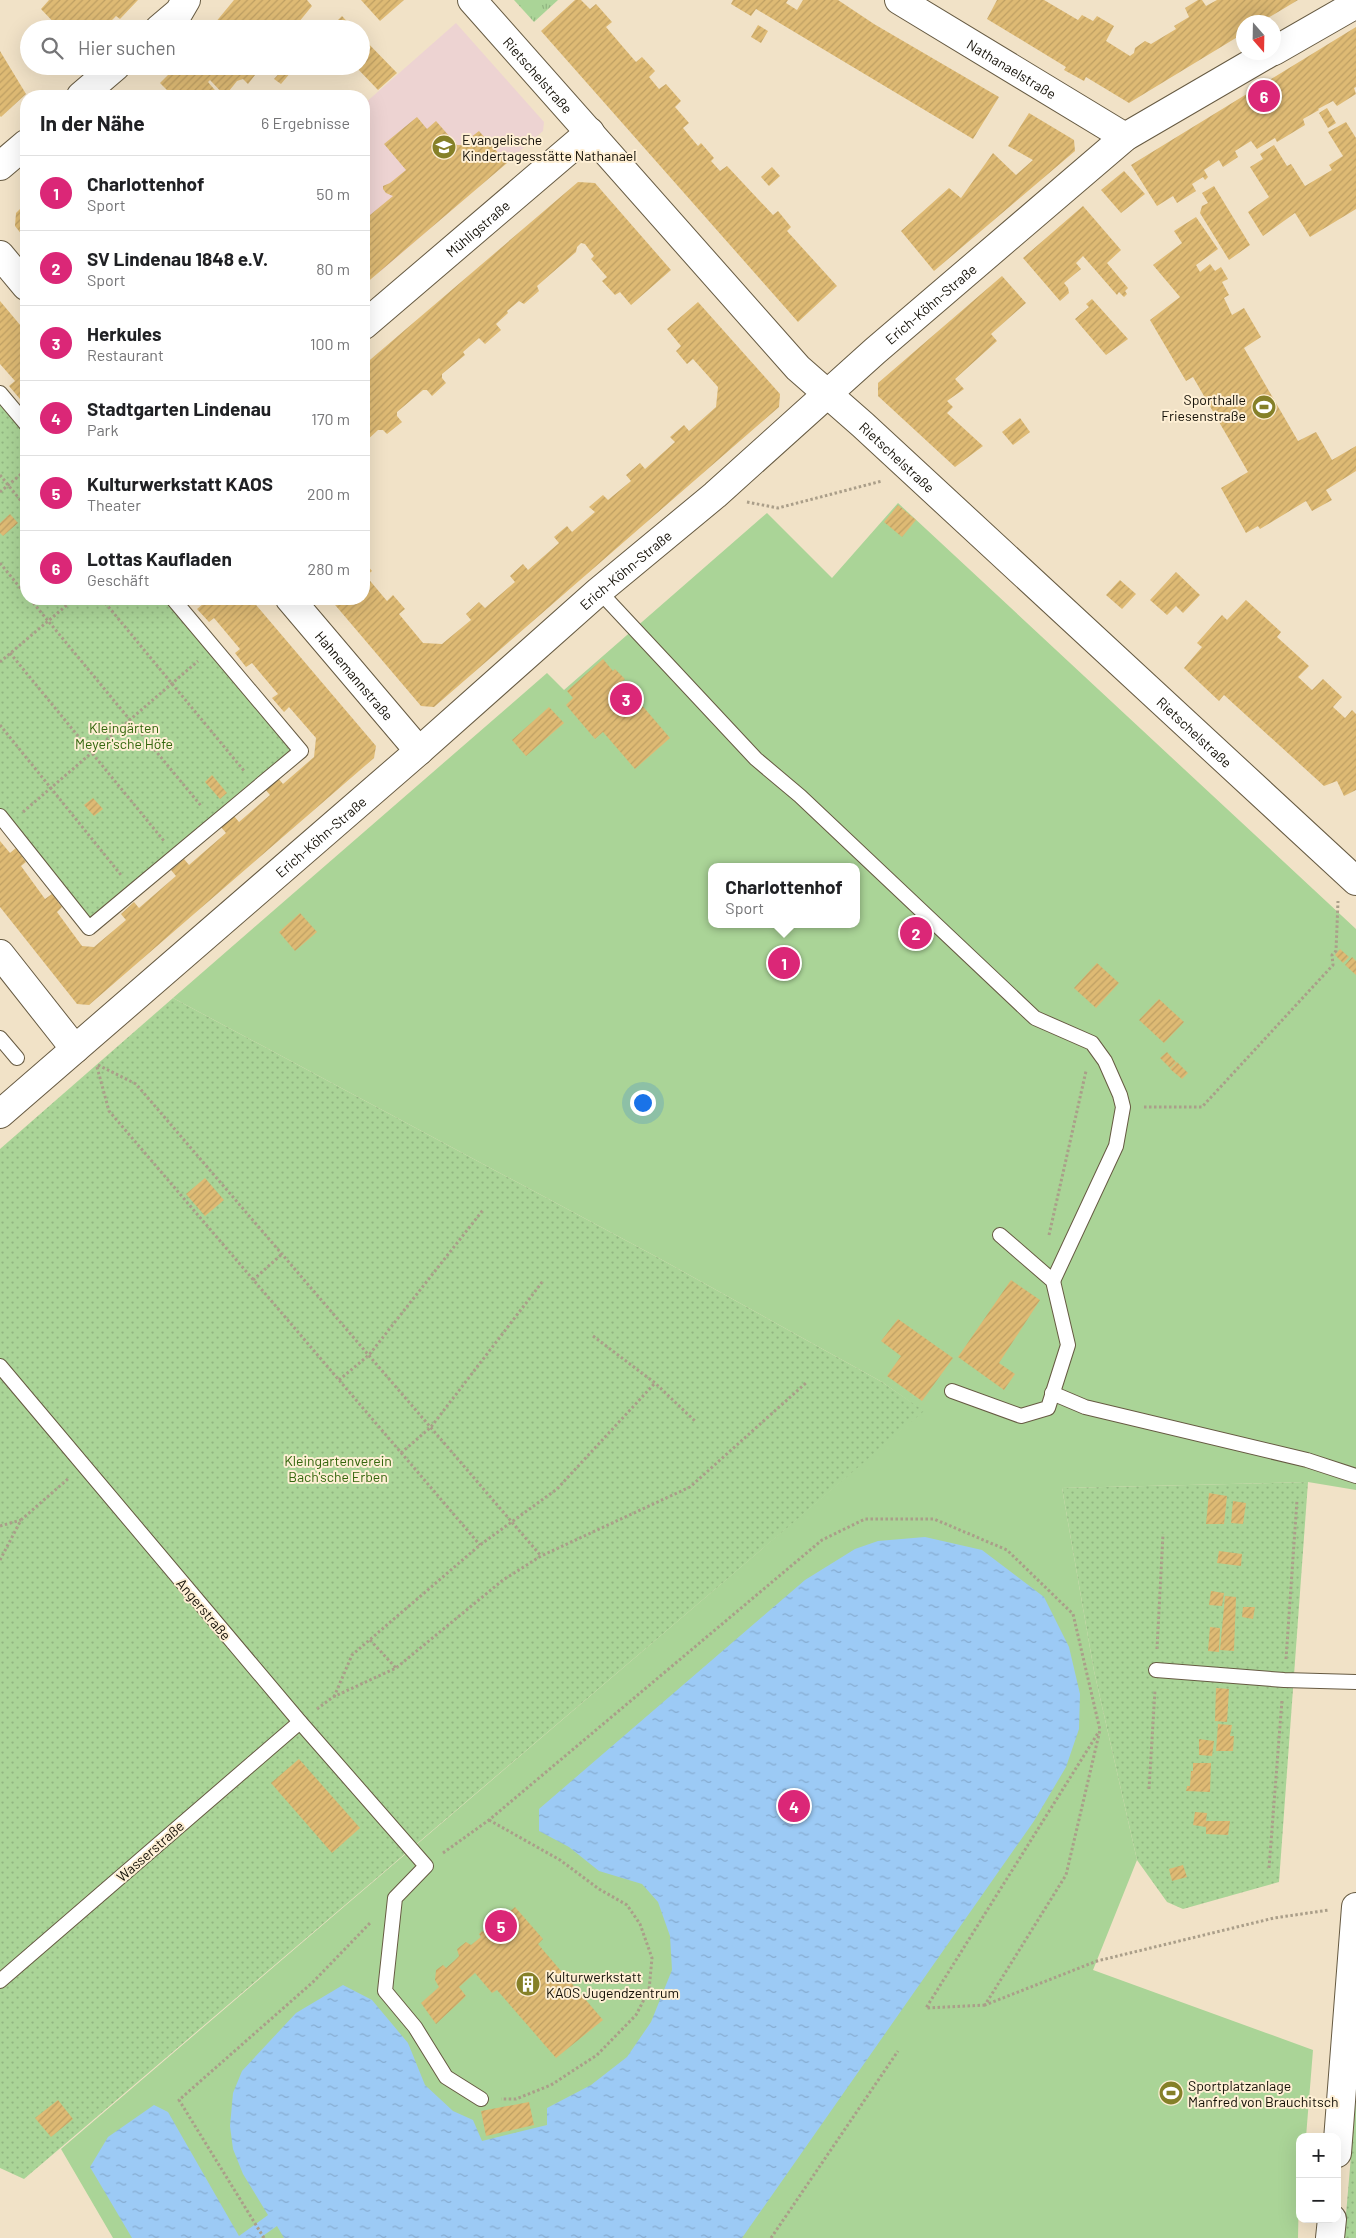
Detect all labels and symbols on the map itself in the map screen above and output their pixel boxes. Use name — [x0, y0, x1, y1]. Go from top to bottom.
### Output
north arrow — [1236, 15, 1281, 60]
street label: Rietschelstraße — [500, 33, 577, 116]
street label: Nathanaelstraße — [964, 35, 1060, 102]
pin: 6 — [1248, 77, 1280, 115]
place label: Evangelische Kindertagesstätte Nathanael — [462, 131, 637, 164]
school or university icon: Evangelische Kindertagesstätte Nathanael — [431, 134, 457, 160]
street label: Mühligstraße — [442, 196, 513, 260]
street label: Erich-Köhn-Straße — [881, 260, 980, 347]
place label: Sporthalle Friesenstraße — [1161, 391, 1246, 424]
sports icon: Sporthalle Friesenstraße — [1251, 394, 1277, 420]
street label: Rietschelstraße — [856, 418, 939, 496]
street label: Erich-Köhn-Straße — [576, 526, 675, 613]
street label: Hahnemannstraße — [312, 627, 397, 723]
pin: 3 — [610, 680, 642, 718]
street label: Rietschelstraße — [1154, 693, 1236, 771]
park label: Kleingärten Meyer'sche Höfe — [75, 719, 173, 752]
street label: Erich-Köhn-Straße — [272, 792, 369, 880]
pin: 2 — [900, 914, 932, 952]
pin: 1 — [768, 944, 800, 982]
your location — [630, 1090, 656, 1116]
park label: Kleingartenverein Bach'sche Erben — [284, 1452, 392, 1485]
street label: Angerstraße — [173, 1575, 235, 1643]
pin: 4 — [778, 1787, 810, 1825]
street label: Wasserstraße — [113, 1817, 187, 1885]
pin: 5 — [485, 1907, 517, 1945]
place label: Kulturwerkstatt KAOS Jugendzentrum — [546, 1968, 679, 2001]
building icon: Kulturwerkstatt KAOS Jugendzentrum — [515, 1971, 541, 1997]
place label: Sportplatzanlage Manfred von Brauchitsch — [1188, 2077, 1339, 2110]
sports icon: Sportplatzanlage Manfred von Brauchitsch — [1158, 2080, 1184, 2106]

